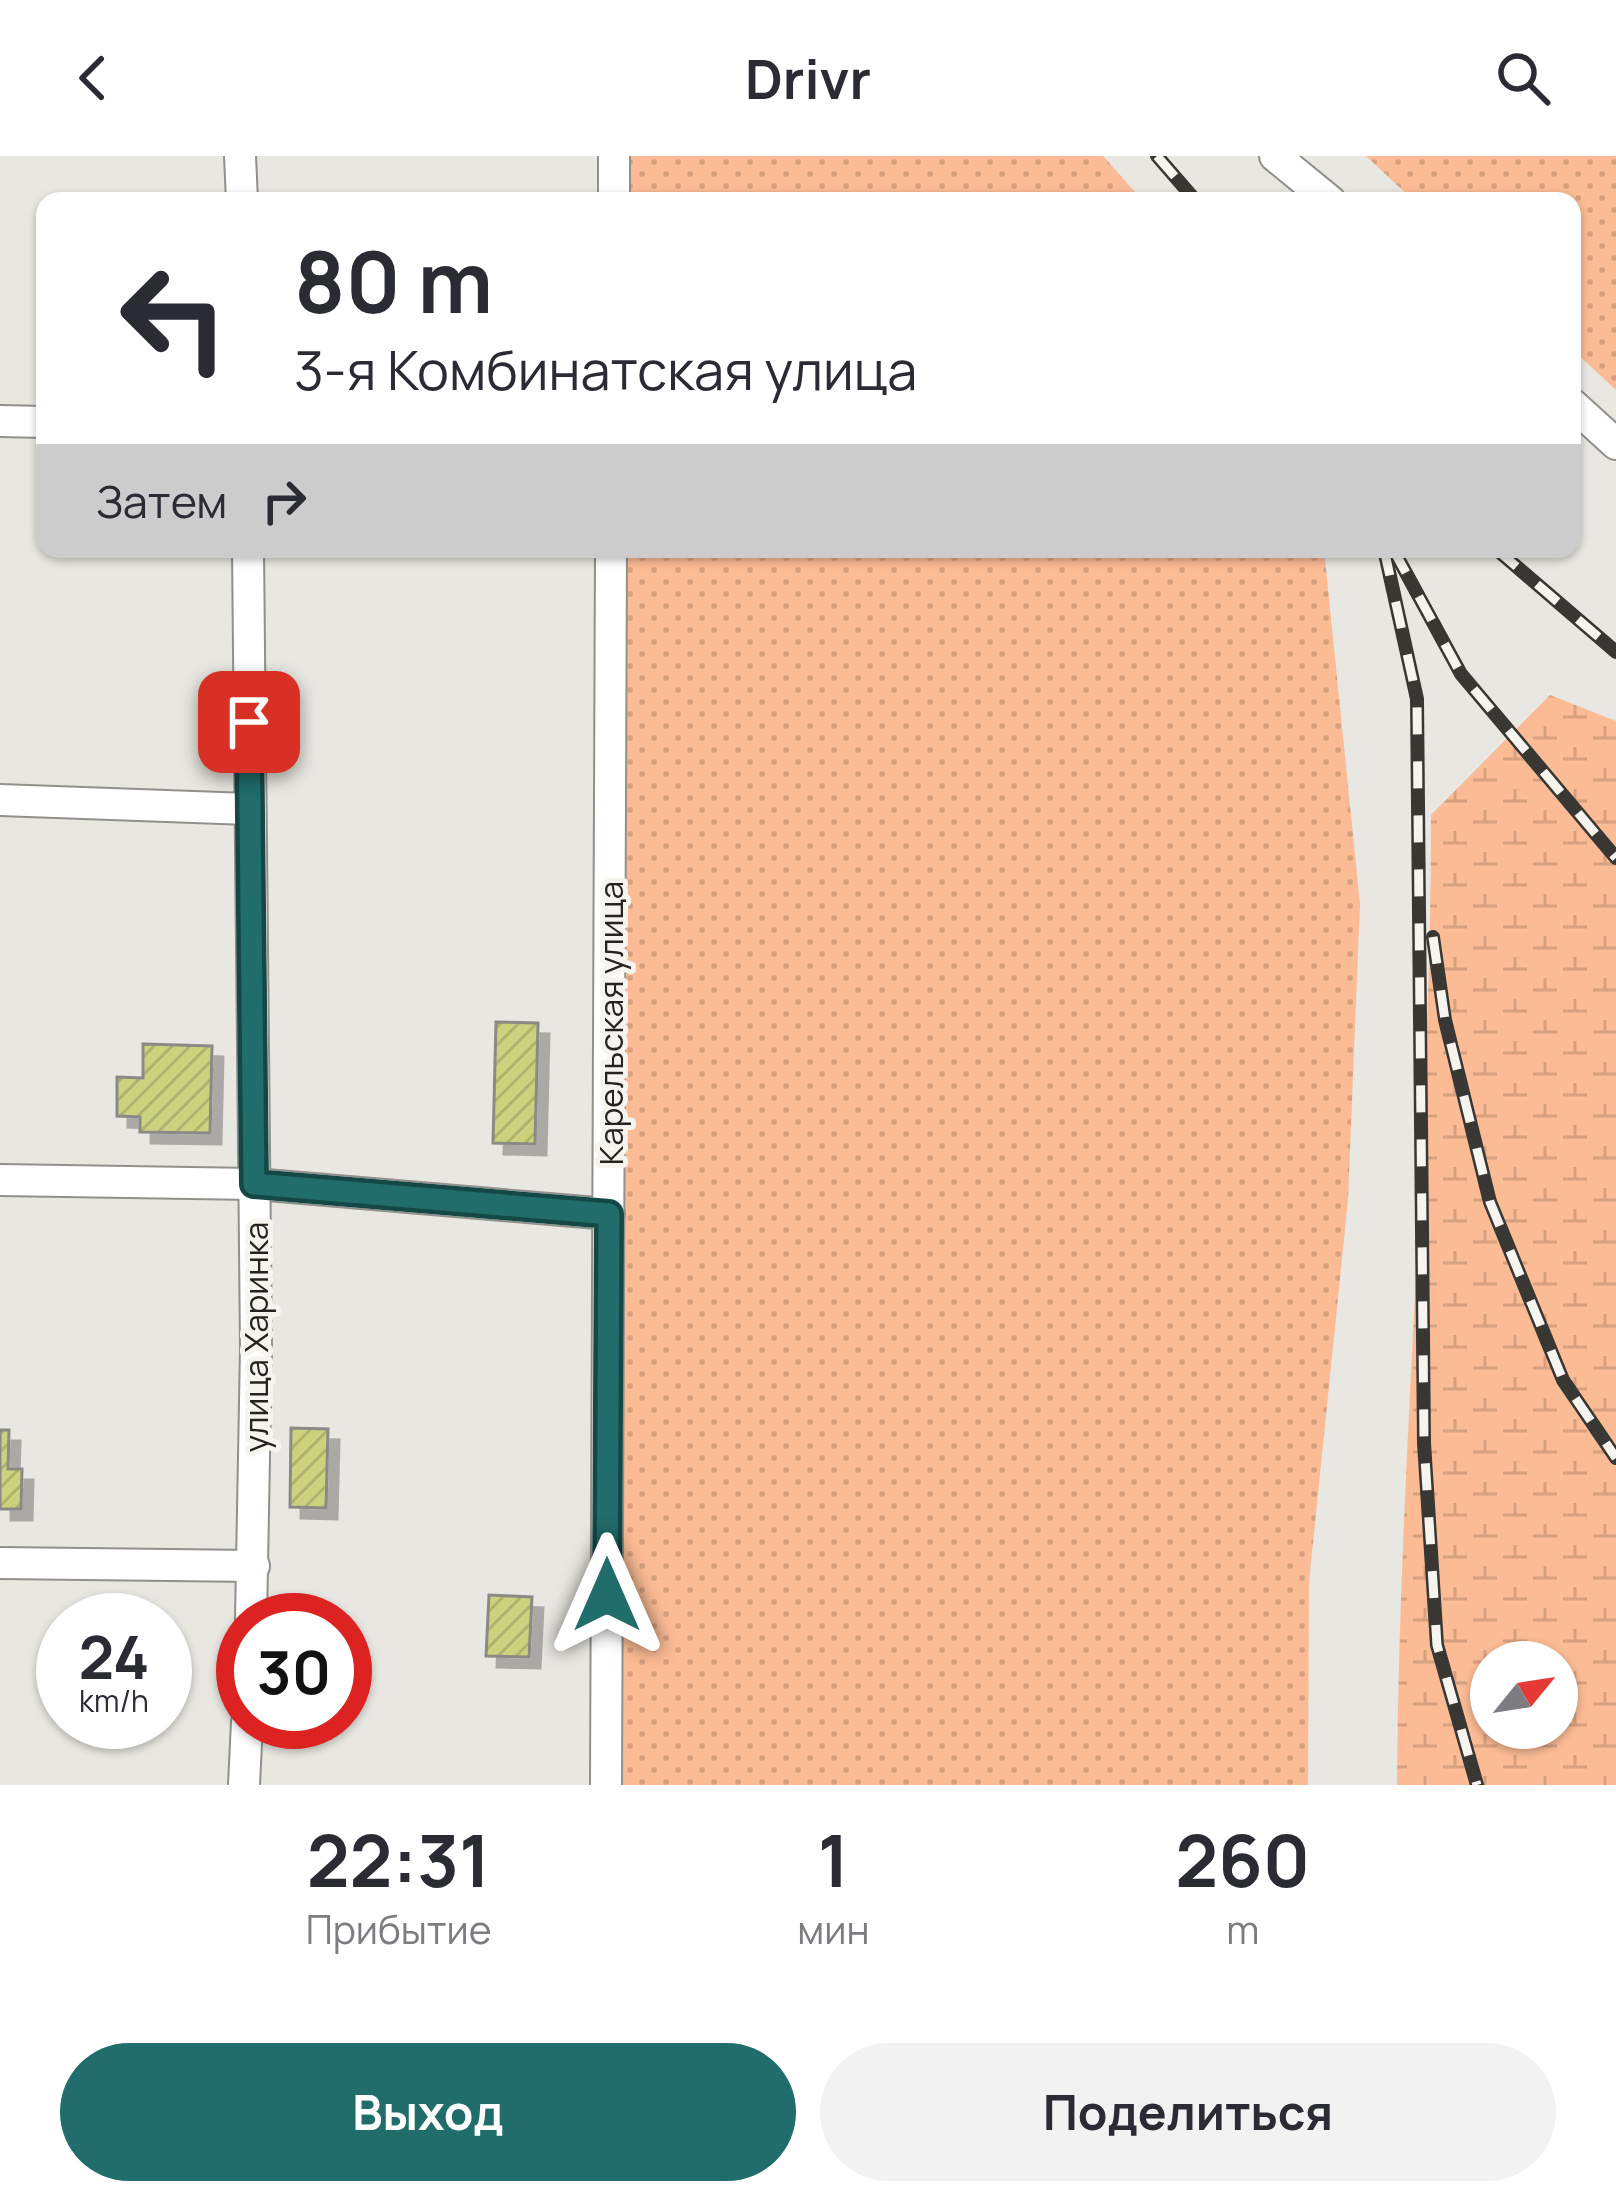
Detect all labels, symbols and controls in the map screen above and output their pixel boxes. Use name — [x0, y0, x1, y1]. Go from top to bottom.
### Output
text: Drivr — [745, 41, 871, 115]
icon: back — [60, 45, 126, 111]
icon: search — [1490, 45, 1556, 111]
text: 80 m — [294, 223, 493, 338]
icon: left — [96, 240, 252, 396]
text: 3-я Комбинатская улица — [294, 332, 917, 406]
icon: right — [251, 468, 317, 534]
text: Затем — [96, 470, 227, 532]
pin — [198, 671, 300, 773]
icon: arrive — [216, 689, 282, 755]
street label: Карельская улица — [588, 881, 633, 1165]
street label: улица Харинка — [233, 1222, 278, 1452]
position arrow — [544, 1532, 670, 1658]
speed limit sign: 30 — [216, 1593, 372, 1749]
text: 24 — [78, 1615, 150, 1697]
north arrow — [1470, 1641, 1578, 1749]
map controls — [1470, 1641, 1578, 1749]
text: km/h — [79, 1680, 149, 1721]
text: 22:31 — [307, 1810, 491, 1909]
text: 1 — [818, 1810, 849, 1909]
text: 260 — [1175, 1810, 1310, 1909]
text: Прибытие — [306, 1902, 492, 1956]
text: мин — [797, 1902, 870, 1956]
text: m — [1226, 1902, 1259, 1956]
button: Выход — [60, 2043, 796, 2181]
button: Поделиться — [820, 2043, 1556, 2181]

